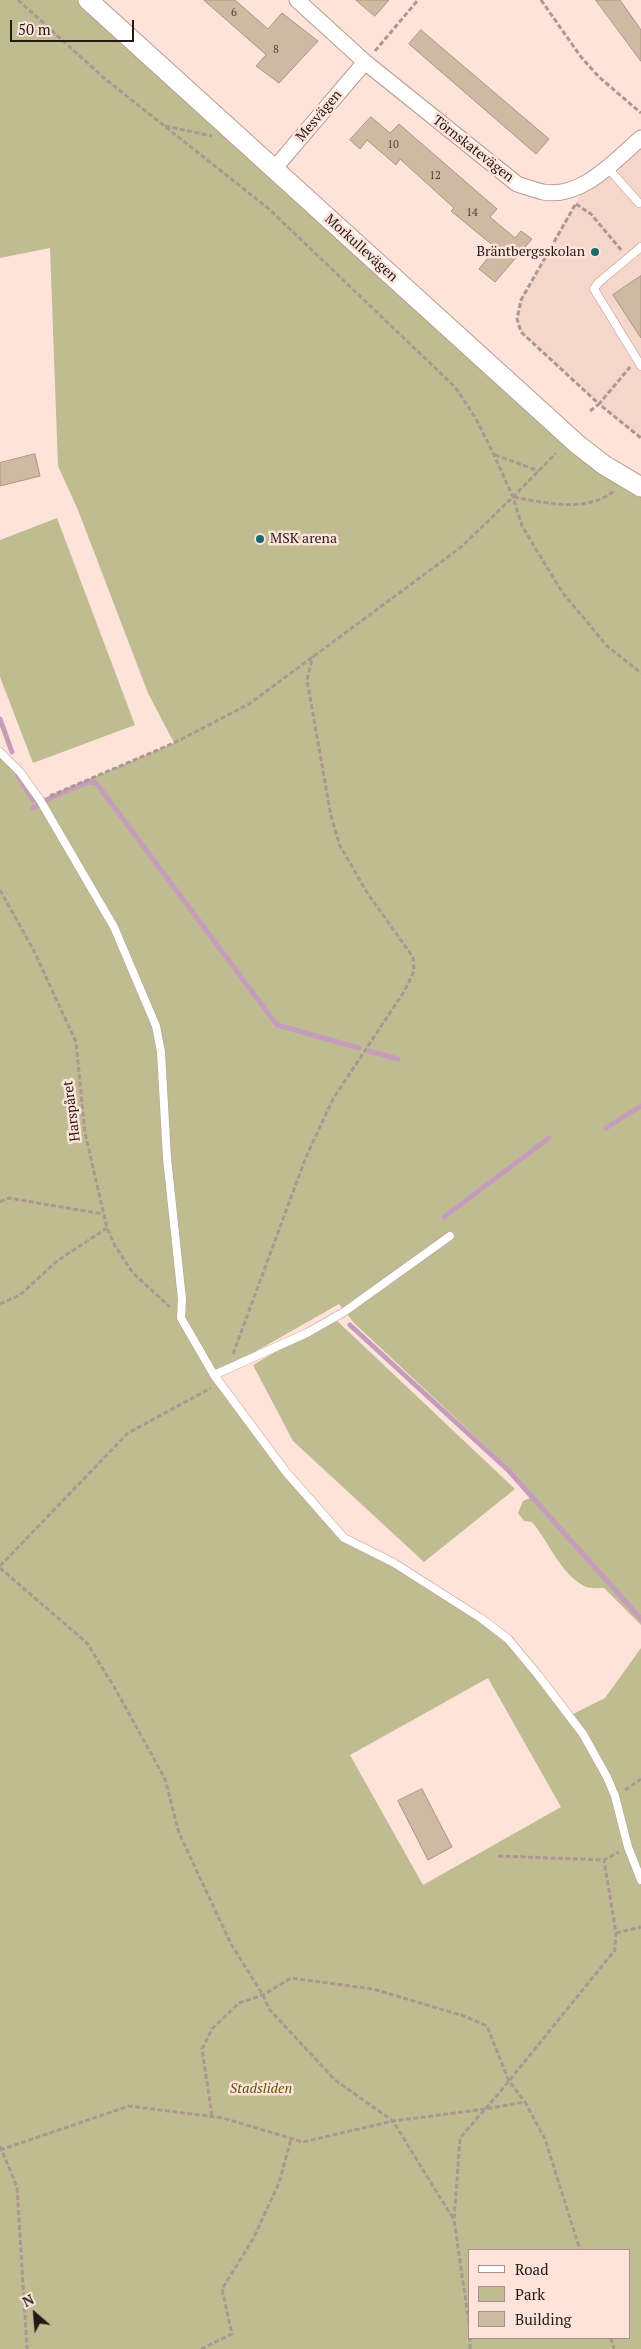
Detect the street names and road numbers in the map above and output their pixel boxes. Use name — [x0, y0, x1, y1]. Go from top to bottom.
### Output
street label: Mesvägen — [293, 87, 345, 145]
street label: Törnskatevägen — [429, 112, 517, 186]
street label: Morkullevägen — [321, 211, 401, 285]
street label: Harspåret — [60, 1080, 84, 1142]

